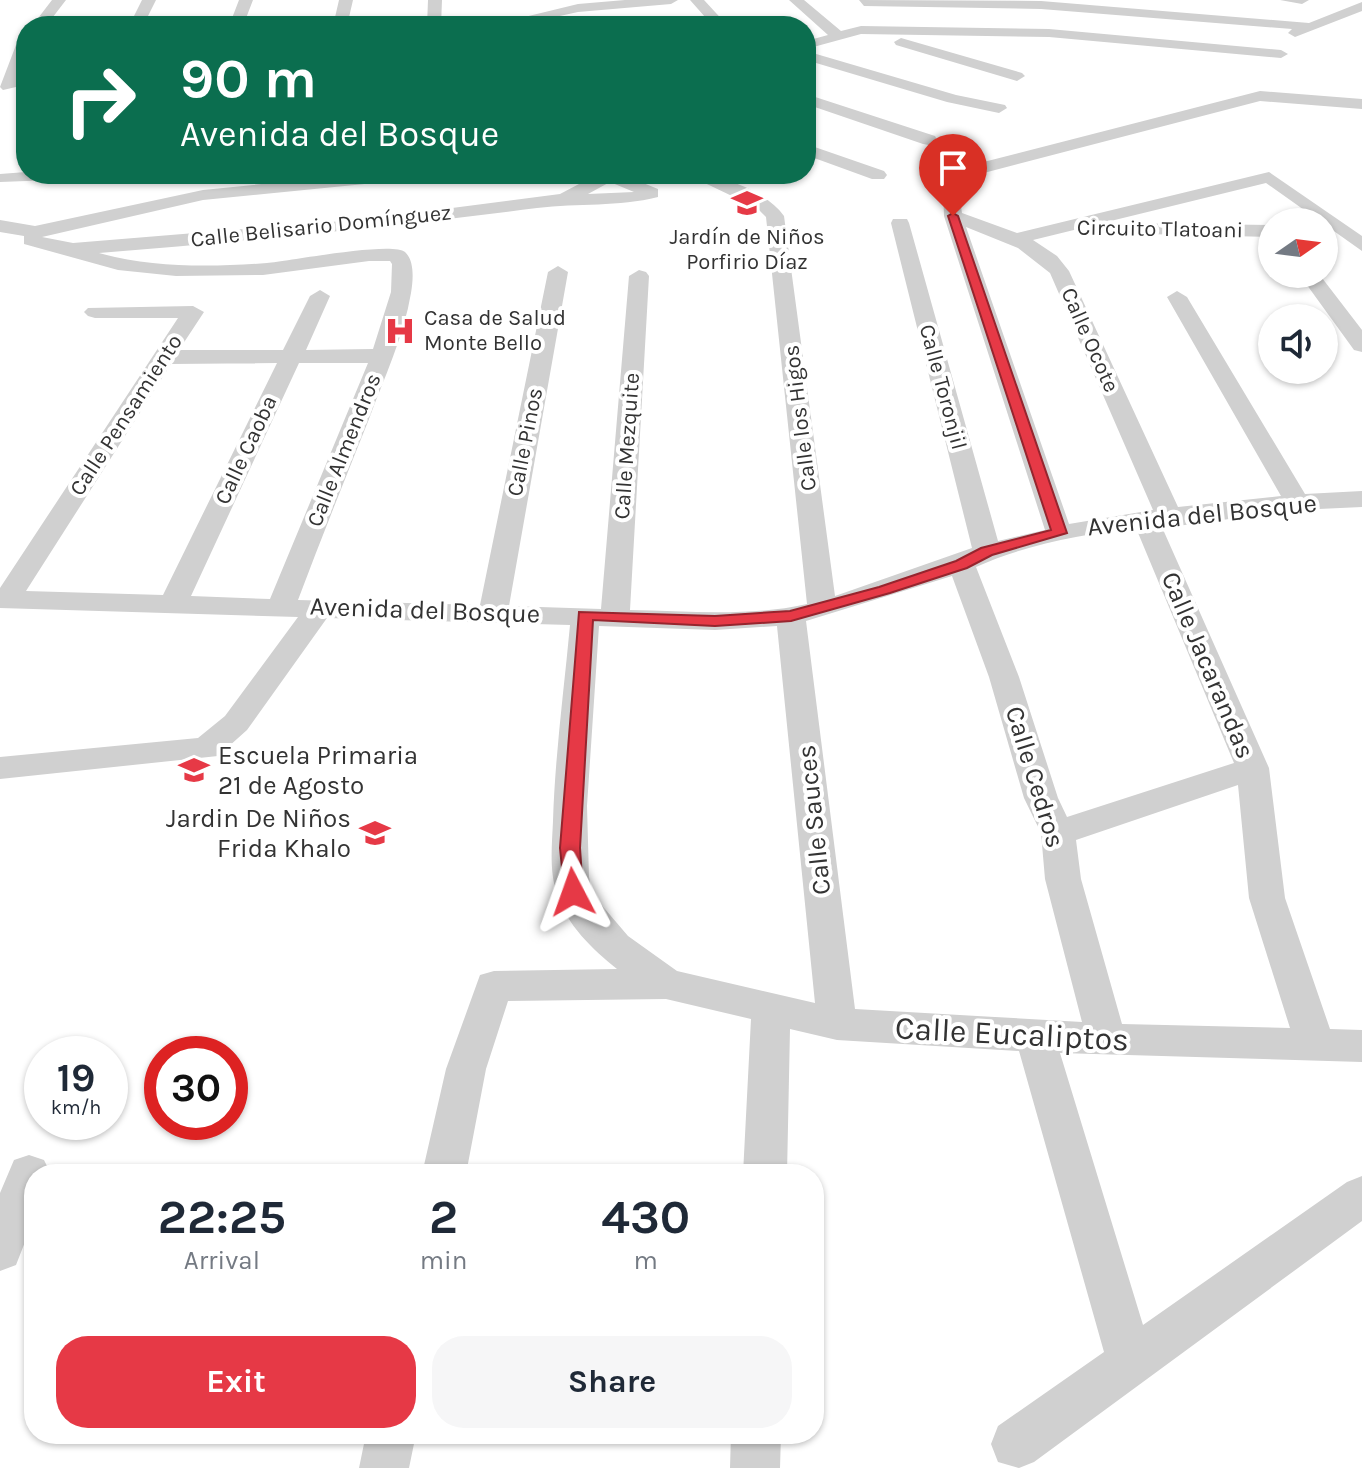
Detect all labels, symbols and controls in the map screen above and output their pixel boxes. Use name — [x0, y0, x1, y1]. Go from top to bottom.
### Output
text: 90 m — [180, 46, 317, 111]
icon: right — [48, 48, 152, 152]
text: Avenida del Bosque — [180, 113, 499, 155]
pin — [919, 134, 987, 216]
icon: arrive — [931, 146, 975, 190]
school or university icon: Jardín de Niños Porfirio Díaz — [730, 186, 764, 220]
street label: Calle Belisario Domínguez — [189, 199, 453, 253]
north arrow — [1258, 208, 1338, 288]
map controls — [1258, 208, 1338, 384]
street label: Circuito Tlatoani — [1077, 215, 1243, 243]
place label: Jardín de Niños Porfirio Díaz — [669, 224, 825, 275]
street label: Calle Ocote — [1055, 284, 1125, 396]
button: sound — [1258, 304, 1338, 384]
place label: Casa de Salud Monte Bello — [424, 305, 566, 356]
hospital icon: Casa de Salud Monte Bello — [383, 314, 417, 348]
street label: Calle Toronjil — [914, 322, 972, 452]
street label: Calle Pensamiento — [64, 330, 188, 500]
street label: Calle los Higos — [778, 344, 822, 492]
street label: Calle Almendros — [301, 370, 387, 530]
street label: Calle Mezquite — [609, 372, 645, 520]
street label: Calle Pinos — [502, 386, 548, 498]
street label: Calle Caoba — [209, 391, 283, 509]
street label: Avenida del Bosque — [1086, 488, 1318, 542]
street label: Calle Jacarandas — [1155, 567, 1261, 763]
street label: Avenida del Bosque — [309, 590, 541, 630]
street label: Calle Cedros — [999, 703, 1071, 851]
place label: Escuela Primaria 21 de Agosto — [218, 740, 418, 801]
street label: Calle Sauces — [791, 744, 837, 896]
school or university icon: Escuela Primaria 21 de Agosto — [177, 753, 211, 787]
place label: Jardin De Niños Frida Khalo — [166, 803, 351, 864]
school or university icon: Jardin De Niños Frida Khalo — [358, 816, 392, 850]
position arrow — [531, 850, 615, 934]
street label: Calle Eucaliptos — [894, 1009, 1130, 1059]
speed limit sign: 30 — [144, 1036, 248, 1140]
text: 19 — [57, 1054, 95, 1101]
text: km/h — [51, 1096, 101, 1119]
text: 22:25 — [158, 1189, 286, 1245]
text: 2 — [429, 1189, 458, 1245]
text: 430 — [601, 1189, 690, 1245]
text: Arrival — [184, 1245, 260, 1276]
text: min — [420, 1245, 467, 1276]
text: m — [634, 1245, 658, 1276]
button: Exit — [56, 1336, 416, 1428]
button: Share — [432, 1336, 792, 1428]

